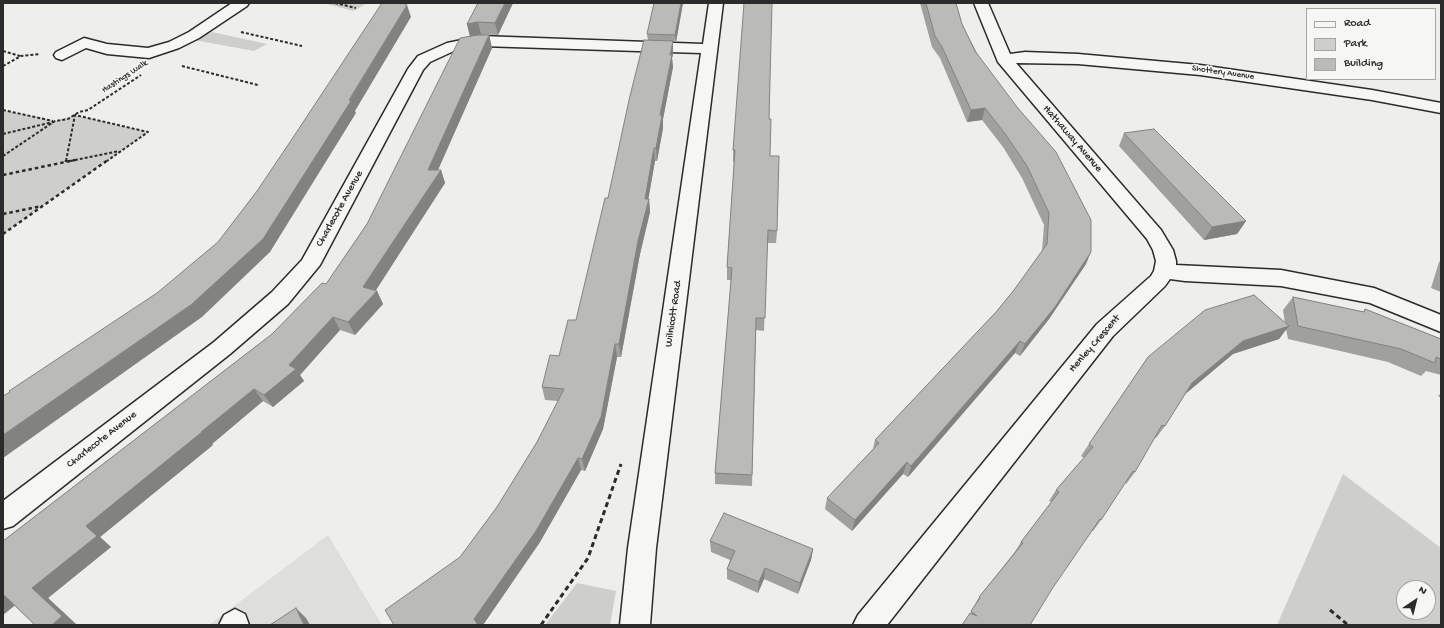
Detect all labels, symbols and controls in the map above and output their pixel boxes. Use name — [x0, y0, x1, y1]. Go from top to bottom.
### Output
legend — [1306, 8, 1436, 80]
text: Road — [1344, 17, 1370, 31]
text: Park — [1344, 37, 1367, 51]
text: Building — [1344, 57, 1383, 71]
street label: Hastings Walk — [100, 58, 150, 96]
street label: Shottery Avenue — [1191, 63, 1255, 83]
street label: Hathaway Avenue — [1039, 103, 1105, 175]
street label: Charlecote Avenue — [314, 169, 366, 249]
street label: Wilnicott Road — [663, 280, 685, 348]
street label: Henley Crescent — [1066, 312, 1124, 376]
street label: Charlecote Avenue — [64, 409, 140, 471]
north arrow — [1396, 580, 1436, 620]
text: N — [1416, 584, 1429, 598]

